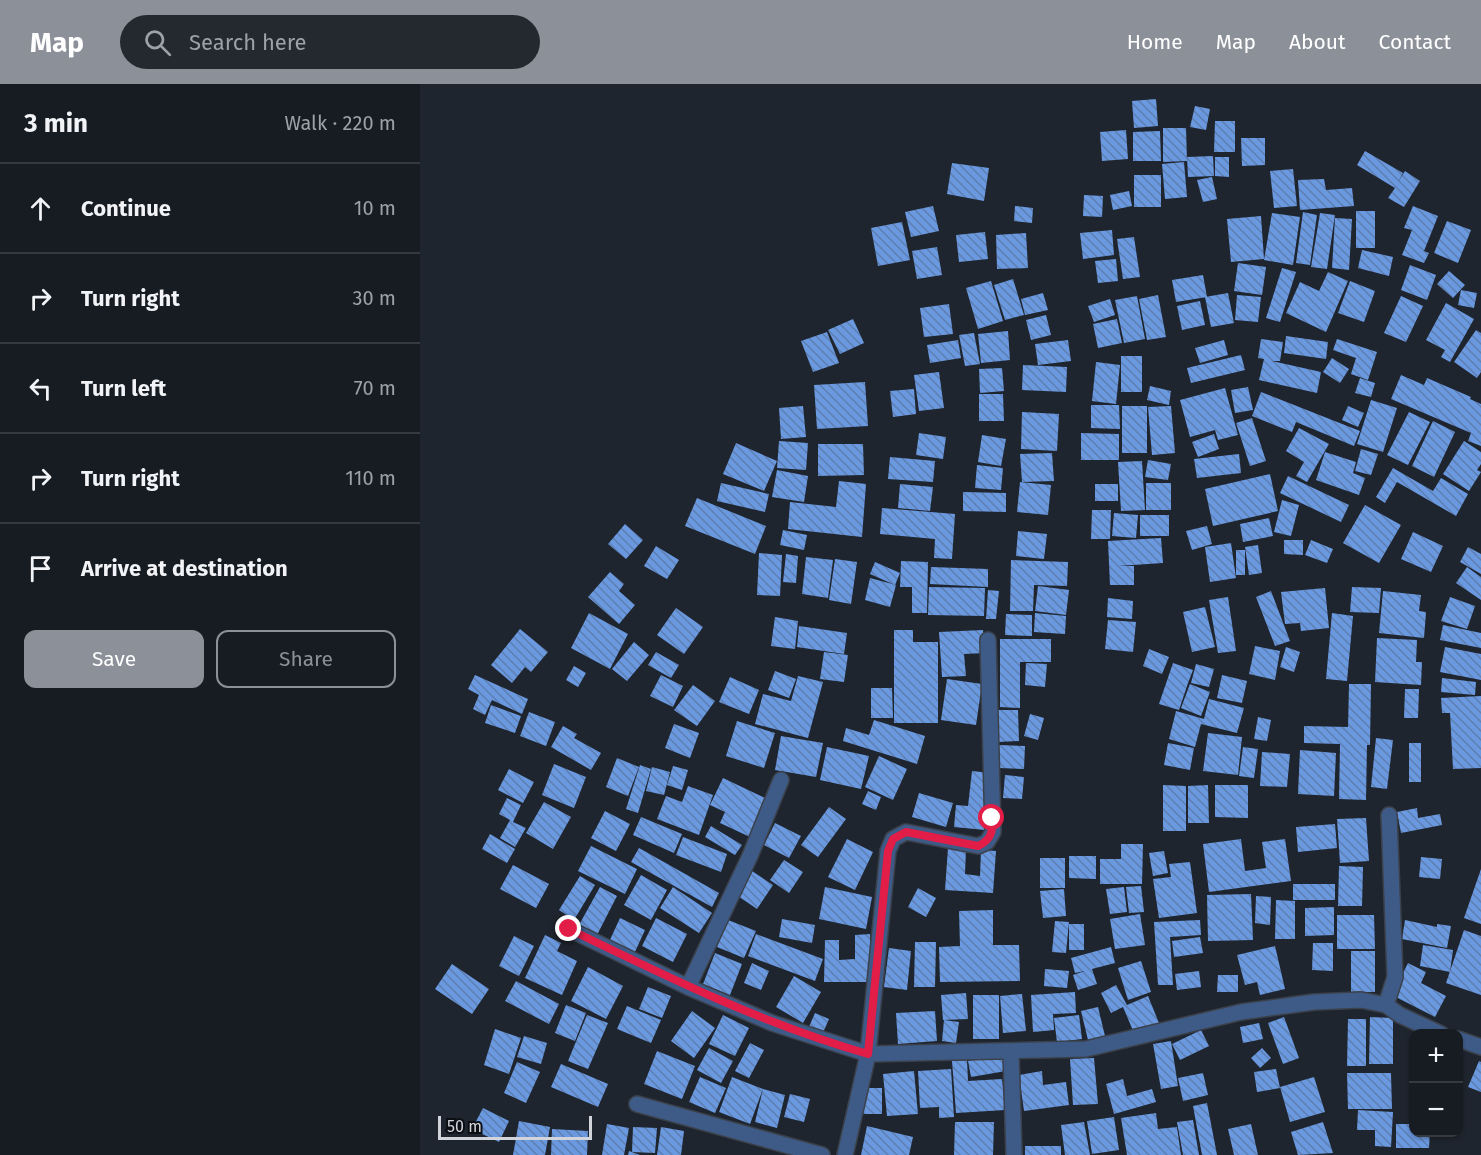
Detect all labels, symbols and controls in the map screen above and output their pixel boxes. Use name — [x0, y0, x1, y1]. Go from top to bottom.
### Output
search box — [120, 15, 540, 69]
text: Map — [30, 26, 84, 59]
icon: search — [141, 26, 174, 59]
text: Search here — [189, 29, 307, 56]
text: Home — [1127, 29, 1183, 55]
text: Map — [1216, 29, 1256, 55]
text: About — [1289, 29, 1346, 55]
text: Contact — [1379, 29, 1451, 55]
text: 3 min — [24, 108, 88, 139]
text: Walk · 220 m — [285, 111, 396, 135]
icon: ahead — [24, 192, 57, 225]
text: Continue — [81, 195, 171, 222]
text: 10 m — [354, 196, 396, 220]
icon: right — [24, 282, 57, 315]
text: Turn right — [81, 285, 180, 312]
text: 30 m — [352, 286, 396, 310]
icon: left — [24, 372, 57, 405]
text: Turn left — [81, 375, 166, 402]
text: 70 m — [354, 376, 396, 400]
icon: right — [24, 462, 57, 495]
text: Turn right — [81, 465, 180, 492]
text: 110 m — [345, 466, 396, 490]
icon: arrive — [24, 552, 57, 585]
text: Arrive at destination — [81, 555, 288, 582]
button: Save — [24, 630, 204, 688]
button: Share — [216, 630, 396, 688]
route start — [978, 804, 1004, 830]
route end — [555, 915, 581, 941]
map controls — [1409, 1029, 1463, 1137]
button: + — [1409, 1029, 1463, 1083]
button: − — [1409, 1083, 1463, 1137]
scale bar — [438, 1113, 592, 1140]
text: 50 m — [447, 1117, 482, 1136]

